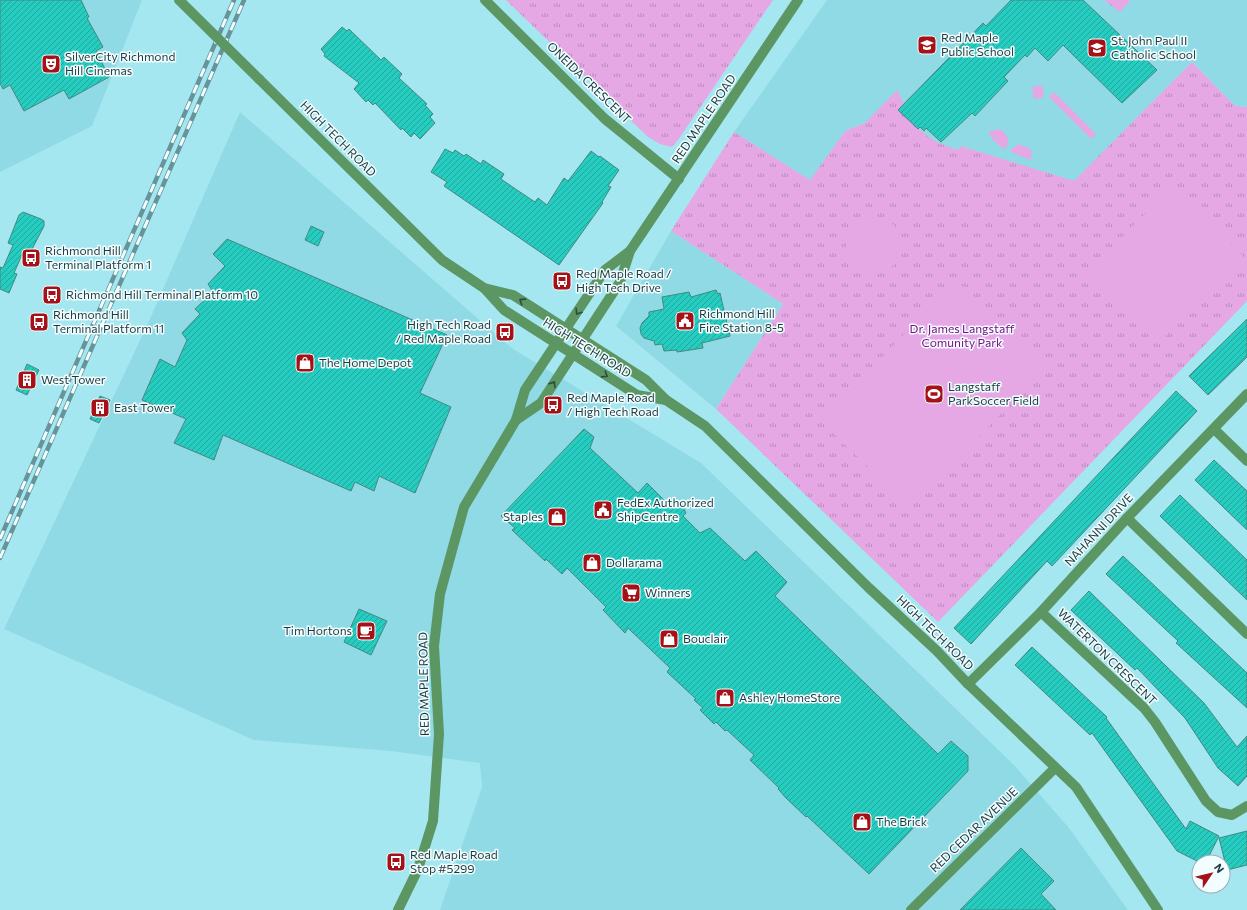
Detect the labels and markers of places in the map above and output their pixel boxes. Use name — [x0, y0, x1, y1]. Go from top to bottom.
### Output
place label: Red Maple Public School — [941, 30, 1014, 58]
place label: St. John Paul II Catholic School — [1111, 33, 1196, 61]
school or university icon: Red Maple Public School — [916, 34, 938, 56]
school or university icon: St. John Paul II Catholic School — [1086, 37, 1108, 59]
place label: SilverCity Richmond Hill Cinemas — [65, 49, 175, 77]
theatre icon: SilverCity Richmond Hill Cinemas — [40, 53, 62, 75]
place label: Richmond Hill Terminal Platform 1 — [45, 243, 151, 271]
bus stop icon: Richmond Hill Terminal Platform 1 — [20, 247, 42, 269]
place label: Red Maple Road / High Tech Drive — [576, 266, 671, 294]
bus stop icon: Red Maple Road / High Tech Drive — [551, 270, 573, 292]
bus stop icon: Richmond Hill Terminal Platform 10 — [41, 284, 63, 306]
place label: Richmond Hill Terminal Platform 10 — [66, 287, 258, 301]
place label: Richmond Hill Fire Station 8-5 — [699, 306, 784, 334]
place label: Richmond Hill Terminal Platform 11 — [53, 307, 164, 335]
public building icon: Richmond Hill Fire Station 8-5 — [674, 310, 696, 332]
bus stop icon: Richmond Hill Terminal Platform 11 — [28, 311, 50, 333]
place label: High Tech Road / Red Maple Road — [396, 317, 491, 345]
bus stop icon: High Tech Road / Red Maple Road — [494, 321, 516, 343]
shop icon: The Home Depot — [294, 352, 316, 374]
place label: The Home Depot — [319, 355, 412, 369]
building icon: West Tower — [16, 369, 38, 391]
place label: West Tower — [41, 372, 106, 386]
place label: Langstaff ParkSoccer Field — [948, 379, 1039, 407]
sports icon: Langstaff ParkSoccer Field — [923, 383, 945, 405]
place label: Red Maple Road / High Tech Road — [567, 390, 659, 418]
bus stop icon: Red Maple Road / High Tech Road — [542, 394, 564, 416]
building icon: East Tower — [89, 397, 111, 419]
place label: East Tower — [114, 400, 174, 414]
place label: FedEx Authorized ShipCentre — [617, 495, 714, 523]
public building icon: FedEx Authorized ShipCentre — [592, 499, 614, 521]
shop icon: Staples — [546, 506, 568, 528]
place label: Staples — [503, 509, 543, 523]
shop icon: Dollarama — [581, 552, 603, 574]
place label: Dollarama — [606, 555, 662, 569]
supermarket icon: Winners — [620, 582, 642, 604]
place label: Winners — [645, 585, 690, 599]
cafe icon: Tim Hortons — [355, 620, 377, 642]
place label: Tim Hortons — [283, 623, 352, 637]
shop icon: Bouclair — [658, 628, 680, 650]
place label: Bouclair — [683, 631, 728, 645]
shop icon: Ashley HomeStore — [714, 687, 736, 709]
place label: Ashley HomeStore — [739, 690, 840, 704]
shop icon: The Brick — [851, 811, 873, 833]
place label: The Brick — [876, 814, 928, 828]
place label: Red Maple Road Stop #5299 — [410, 847, 498, 875]
bus stop icon: Red Maple Road Stop #5299 — [385, 851, 407, 873]

